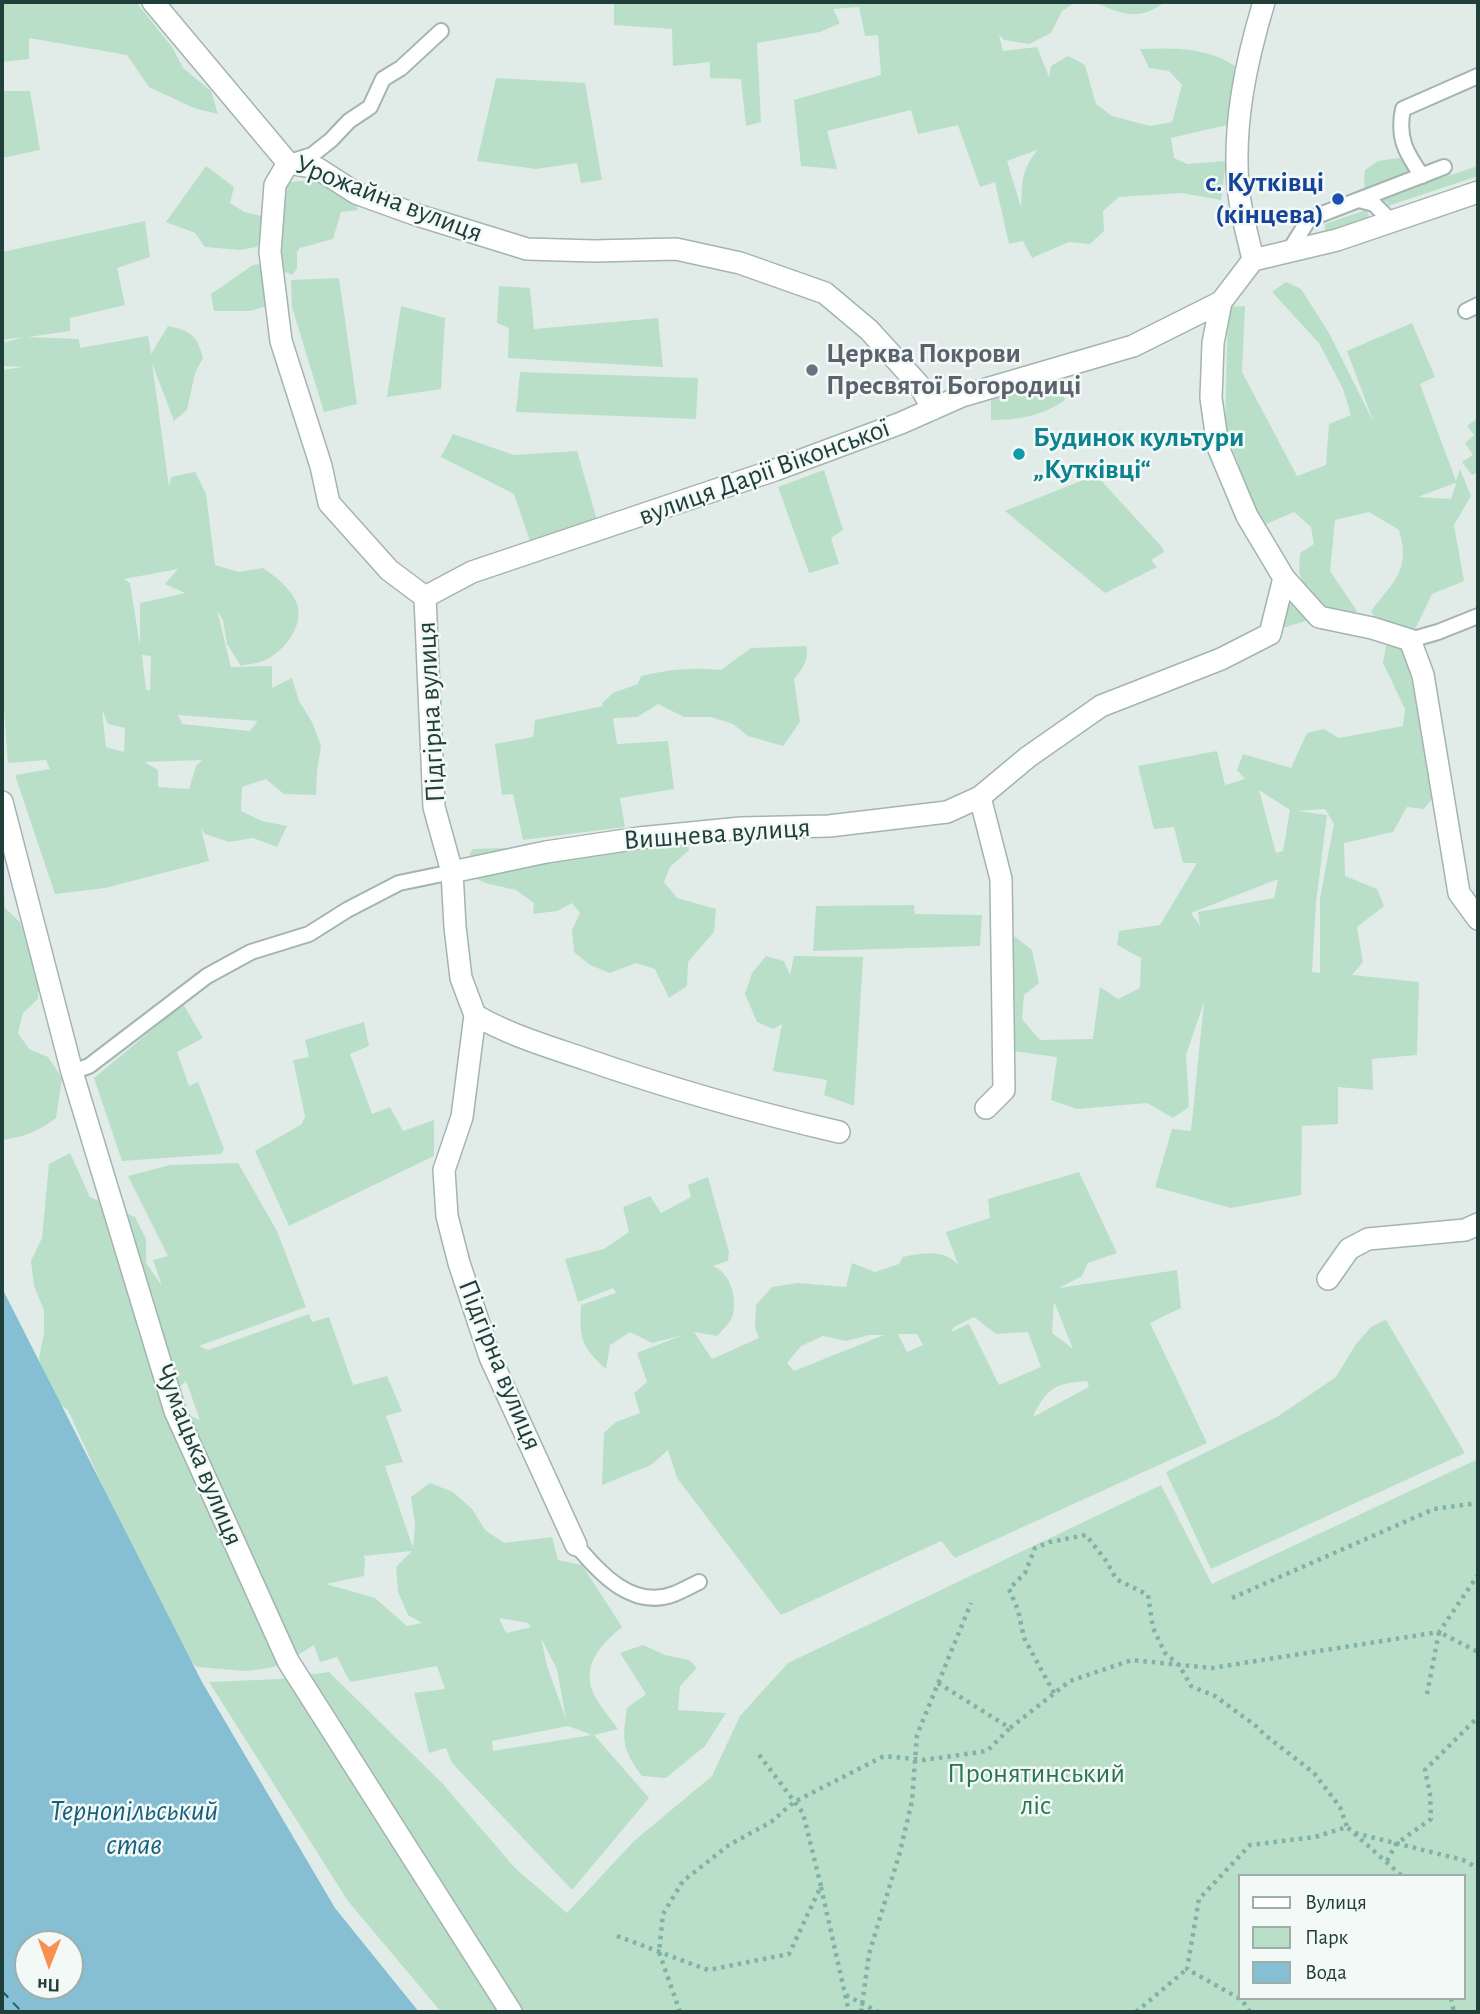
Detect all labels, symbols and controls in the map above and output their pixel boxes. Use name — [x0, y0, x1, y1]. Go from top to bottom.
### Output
street label: Урожайна вулиця — [290, 148, 488, 250]
place label: с. Кутківці (кінцева) — [1205, 166, 1324, 232]
marker: с. Кутківці (кінцева) — [1330, 191, 1346, 207]
place label: Церква Покрови Пресвятої Богородиці — [826, 337, 1081, 403]
marker: Церква Покрови Пресвятої Богородиці — [804, 362, 820, 378]
street label: вулиця Дарії Віконської — [634, 411, 894, 533]
place label: Будинок культури „Кутківці“ — [1033, 421, 1244, 487]
marker: Будинок культури „Кутківці“ — [1011, 446, 1027, 462]
street label: Підгірна вулиця — [409, 621, 453, 803]
street label: Вишнева вулиця — [622, 811, 812, 857]
street label: Підгірна вулиця — [450, 1275, 550, 1455]
street label: Чумацька вулиця — [147, 1359, 251, 1551]
park label: Пронятинський ліс — [947, 1757, 1125, 1823]
water label: Тернопільський став — [50, 1793, 218, 1864]
legend — [1238, 1874, 1466, 2000]
text: Вулиця — [1305, 1892, 1367, 1913]
text: Парк — [1305, 1927, 1348, 1948]
north arrow — [14, 1930, 84, 2000]
text: Вода — [1305, 1962, 1347, 1983]
text: Пн — [37, 1975, 60, 1994]

